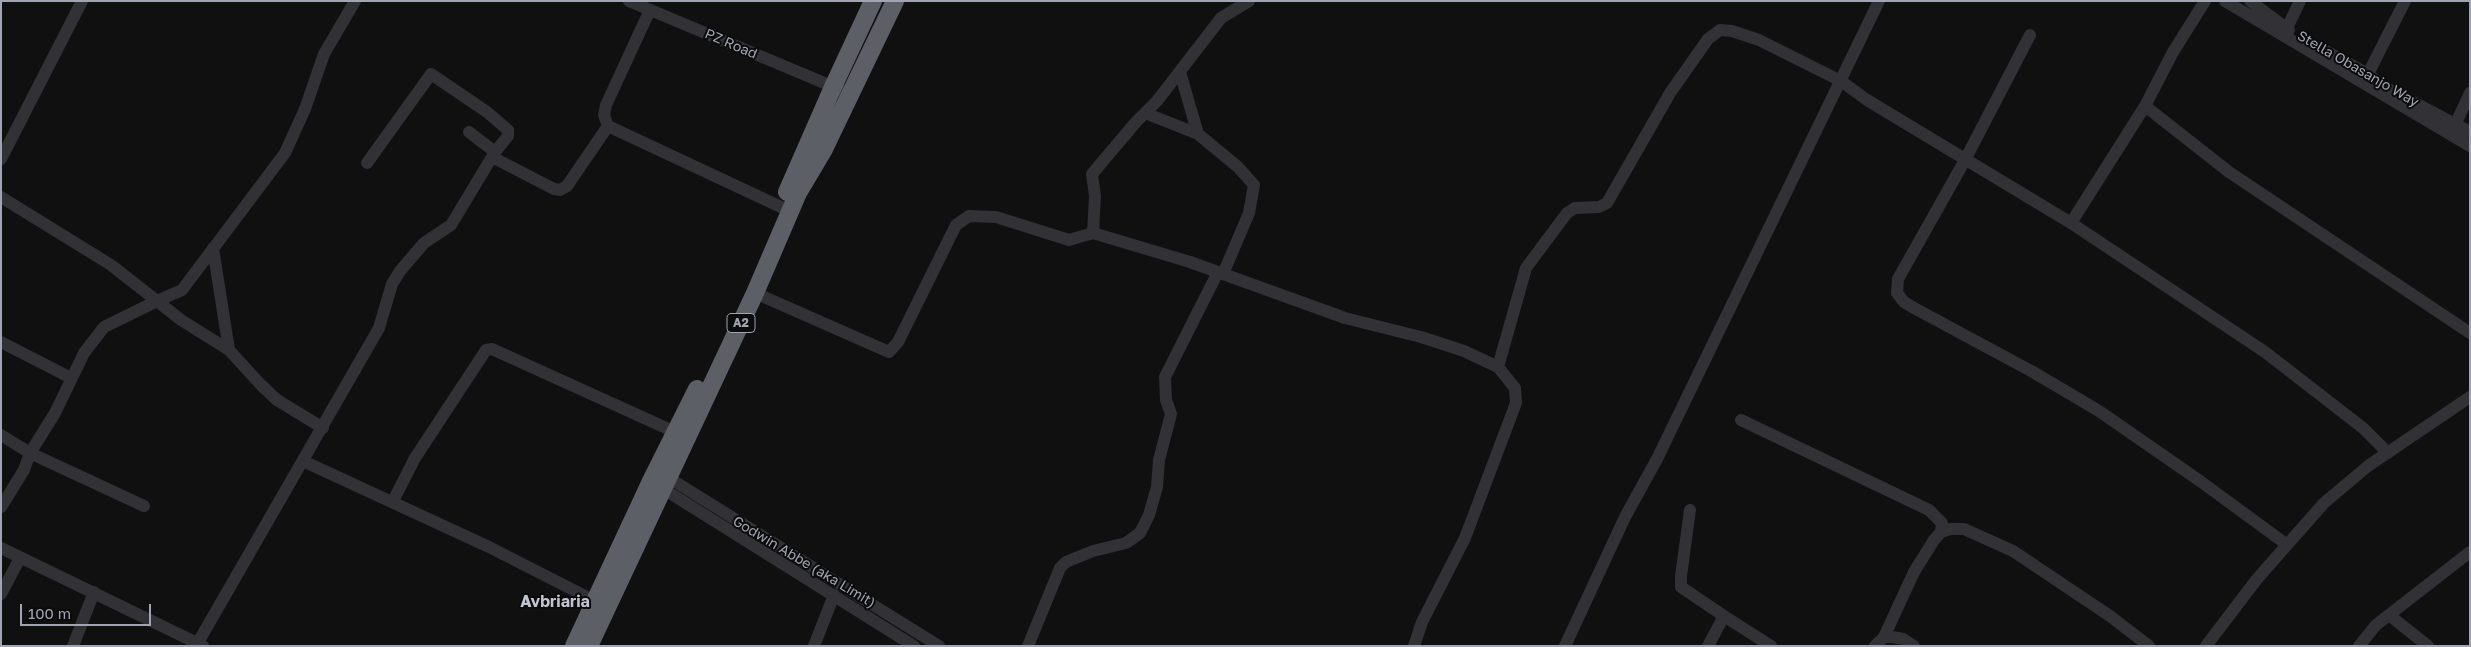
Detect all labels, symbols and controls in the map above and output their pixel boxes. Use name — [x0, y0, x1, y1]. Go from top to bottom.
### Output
street label: PZ Road — [702, 25, 760, 63]
street label: Stella Obasanjo Way — [2294, 27, 2422, 111]
road number: A2 — [727, 314, 755, 332]
street label: Godwin Abbe (aka Limit) — [730, 513, 878, 611]
district label: Avbriaria — [520, 592, 590, 612]
scale bar — [22, 594, 154, 626]
text: 100 m — [28, 604, 71, 622]

